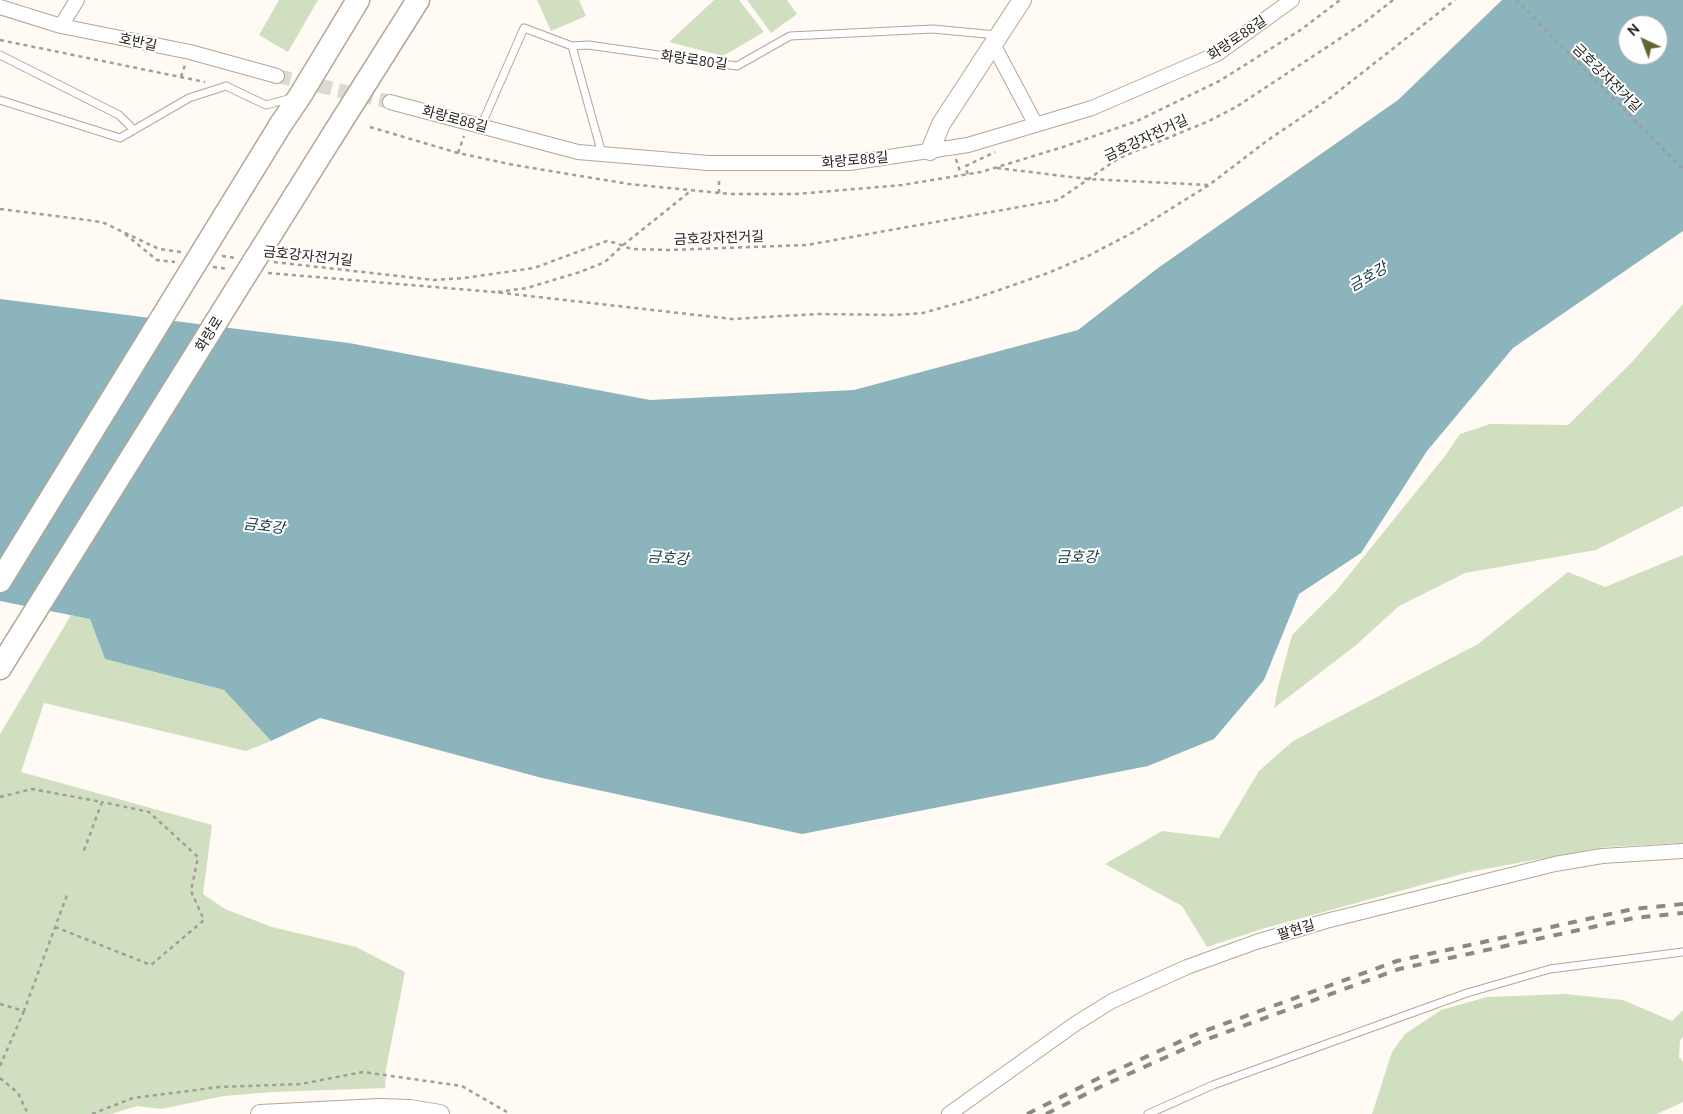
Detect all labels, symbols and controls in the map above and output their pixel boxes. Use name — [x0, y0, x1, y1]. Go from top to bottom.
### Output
street label: 화랑로88길 — [1204, 12, 1270, 64]
north arrow — [1618, 15, 1668, 65]
text: N — [1624, 20, 1643, 39]
street label: 호반길 — [117, 30, 159, 54]
street label: 금호강자전거길 — [1569, 40, 1645, 116]
street label: 화랑로80길 — [660, 47, 728, 73]
street label: 화랑로88길 — [420, 102, 490, 136]
street label: 금호강자전거길 — [1102, 111, 1190, 165]
street label: 화랑로88길 — [821, 149, 889, 171]
street label: 금호강자전거길 — [674, 228, 764, 248]
street label: 금호강자전거길 — [262, 243, 354, 269]
water label: 금호강 — [1346, 259, 1390, 295]
street label: 화랑로 — [192, 313, 226, 355]
water label: 금호강 — [242, 515, 286, 537]
water label: 금호강 — [647, 548, 689, 568]
water label: 금호강 — [1056, 548, 1098, 566]
street label: 팔현길 — [1275, 916, 1317, 944]

